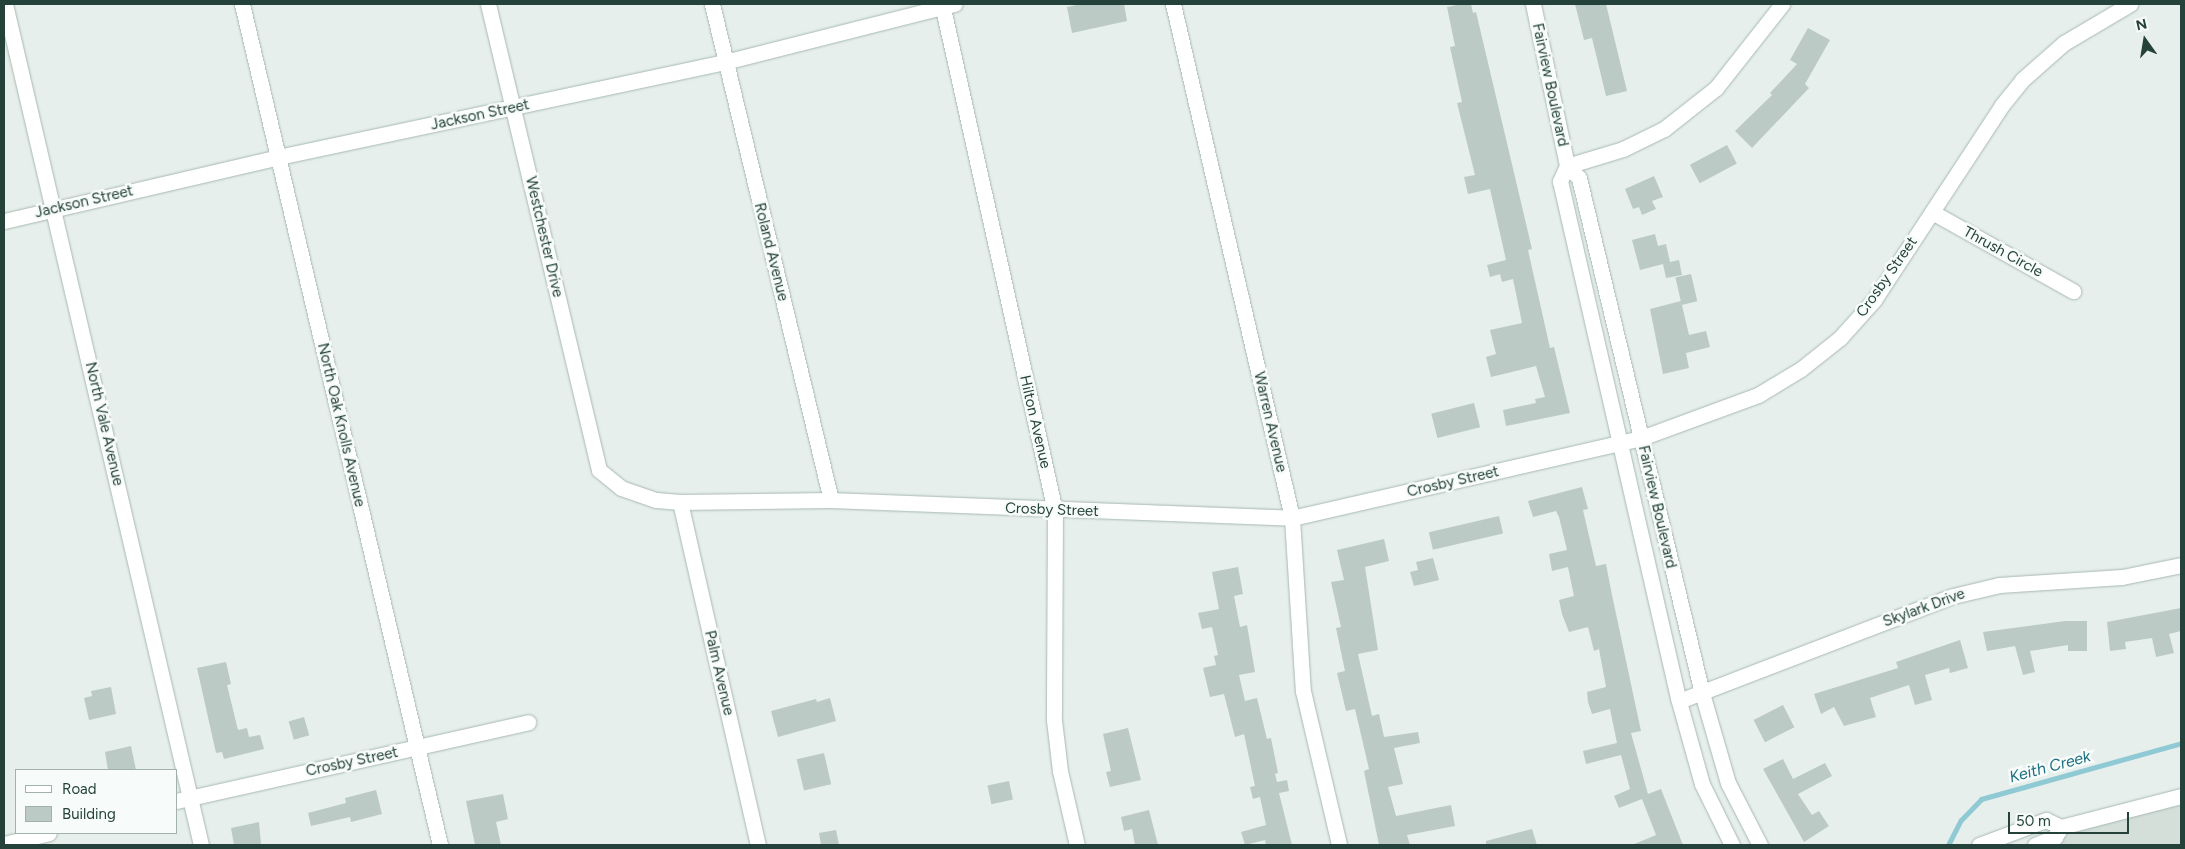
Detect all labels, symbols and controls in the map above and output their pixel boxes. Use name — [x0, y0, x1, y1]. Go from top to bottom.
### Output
north arrow — [2120, 15, 2170, 65]
text: N — [2134, 15, 2149, 34]
street label: Fairview Boulevard — [1528, 22, 1572, 148]
street label: Jackson Street — [429, 96, 531, 134]
street label: Westchester Drive — [521, 175, 567, 299]
street label: Jackson Street — [33, 182, 135, 222]
street label: Roland Avenue — [750, 201, 792, 303]
street label: Thrush Circle — [1960, 223, 2046, 281]
street label: Crosby Street — [1853, 233, 1921, 321]
street label: North Oak Knolls Avenue — [313, 341, 369, 509]
street label: North Vale Avenue — [81, 360, 127, 488]
street label: Warren Avenue — [1250, 370, 1290, 474]
street label: Hilton Avenue — [1016, 374, 1054, 470]
street label: Fairview Boulevard — [1634, 444, 1680, 570]
street label: Crosby Street — [1405, 463, 1501, 501]
street label: Crosby Street — [1005, 499, 1099, 521]
street label: Skylark Drive — [1880, 585, 1968, 631]
street label: Palm Avenue — [700, 629, 738, 717]
street label: Crosby Street — [304, 743, 400, 781]
water label: Keith Creek — [2007, 747, 2093, 787]
legend — [15, 769, 178, 834]
text: Road — [62, 780, 97, 798]
scale bar — [2010, 802, 2131, 834]
text: Building — [62, 805, 116, 823]
text: 50 m — [2016, 812, 2051, 830]

